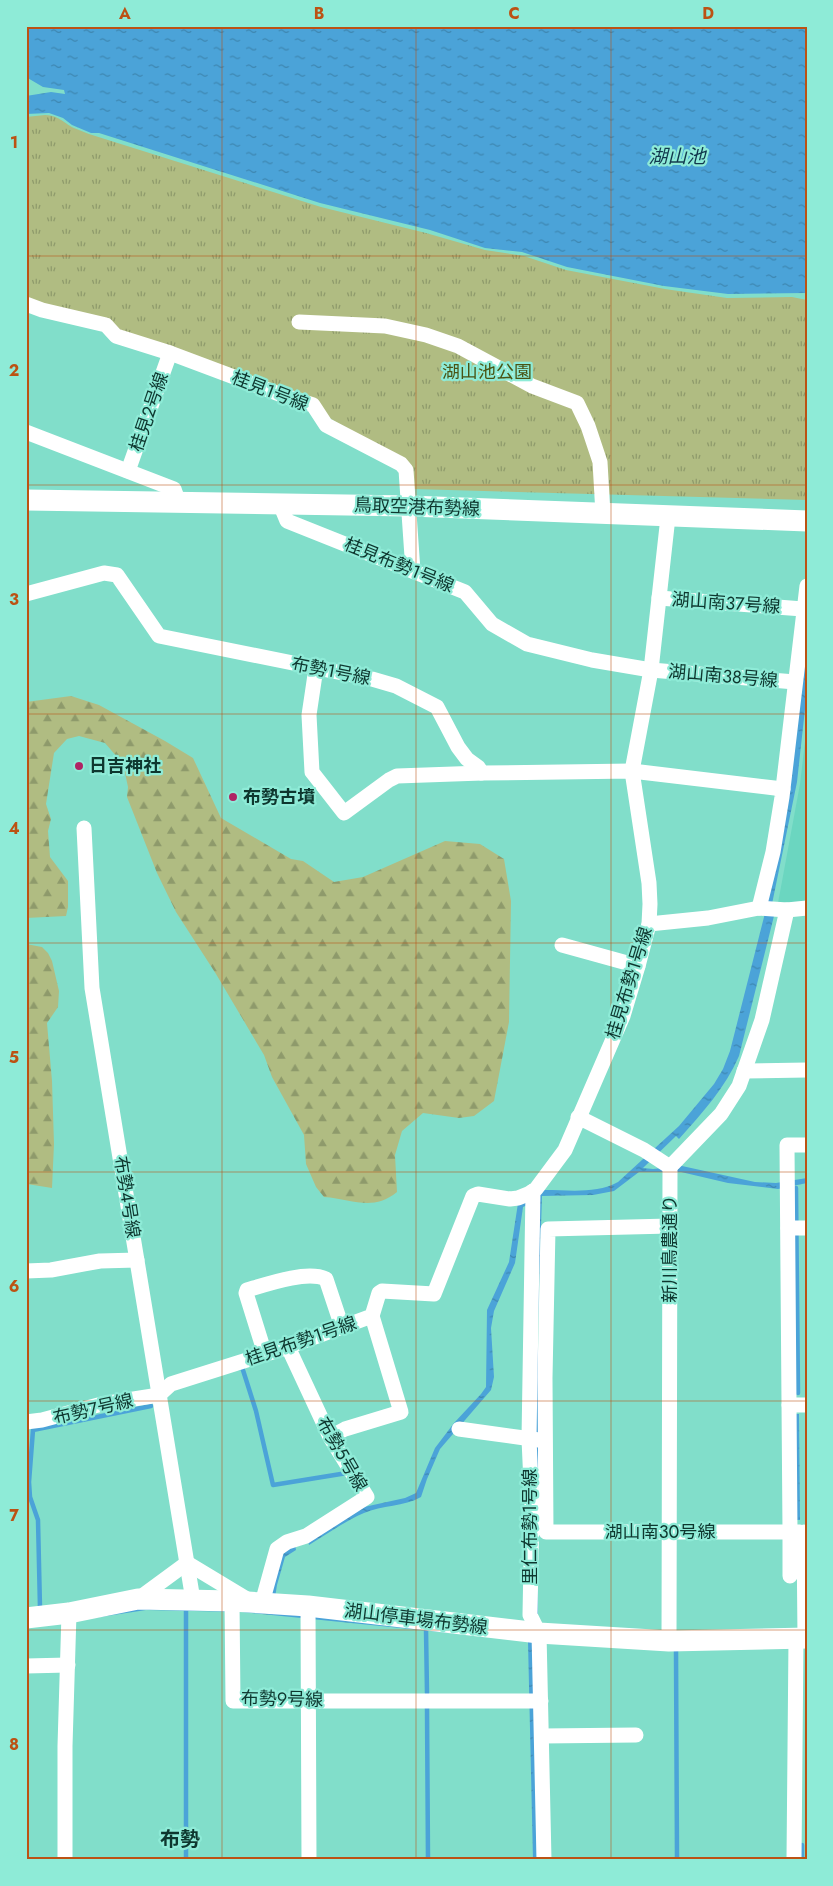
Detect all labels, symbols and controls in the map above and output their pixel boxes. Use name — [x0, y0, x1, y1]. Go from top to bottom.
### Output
text: A — [118, 2, 131, 25]
text: B — [314, 2, 324, 25]
text: C — [508, 2, 520, 25]
text: D — [702, 2, 714, 25]
text: 1 — [10, 131, 18, 154]
water label: 湖山池 — [648, 143, 707, 170]
text: 2 — [9, 359, 19, 382]
park label: 湖山池公園 — [442, 359, 532, 385]
street label: 桂見1号線 — [228, 365, 312, 417]
street label: 桂見2号線 — [123, 369, 175, 455]
street label: 鳥取空港布勢線 — [354, 492, 480, 522]
street label: 桂見布勢1号線 — [340, 531, 458, 599]
street label: 湖山南37号線 — [671, 586, 781, 620]
text: 3 — [9, 588, 19, 611]
street label: 布勢1号線 — [289, 651, 373, 691]
street label: 湖山南38号線 — [667, 658, 779, 694]
place label: 日吉神社 — [89, 753, 161, 779]
marker: 日吉神社 — [73, 760, 85, 772]
place label: 布勢古墳 — [243, 784, 315, 810]
marker: 布勢古墳 — [227, 791, 239, 803]
text: 4 — [8, 817, 20, 840]
street label: 桂見布勢1号線 — [600, 924, 658, 1042]
text: 5 — [9, 1046, 19, 1069]
street label: 布勢4号線 — [108, 1154, 146, 1240]
street label: 新川鳥農通り — [657, 1195, 683, 1303]
text: 6 — [9, 1275, 19, 1298]
street label: 桂見布勢1号線 — [242, 1310, 360, 1372]
street label: 布勢7号線 — [50, 1387, 136, 1431]
street label: 布勢5号線 — [310, 1412, 374, 1496]
street label: 里仁布勢1号線 — [517, 1469, 543, 1585]
text: 7 — [9, 1504, 19, 1527]
street label: 湖山南30号線 — [605, 1519, 715, 1545]
street label: 湖山停車場布勢線 — [343, 1597, 489, 1641]
street label: 布勢9号線 — [241, 1685, 323, 1713]
text: 8 — [9, 1733, 19, 1756]
district label: 布勢 — [160, 1825, 200, 1854]

